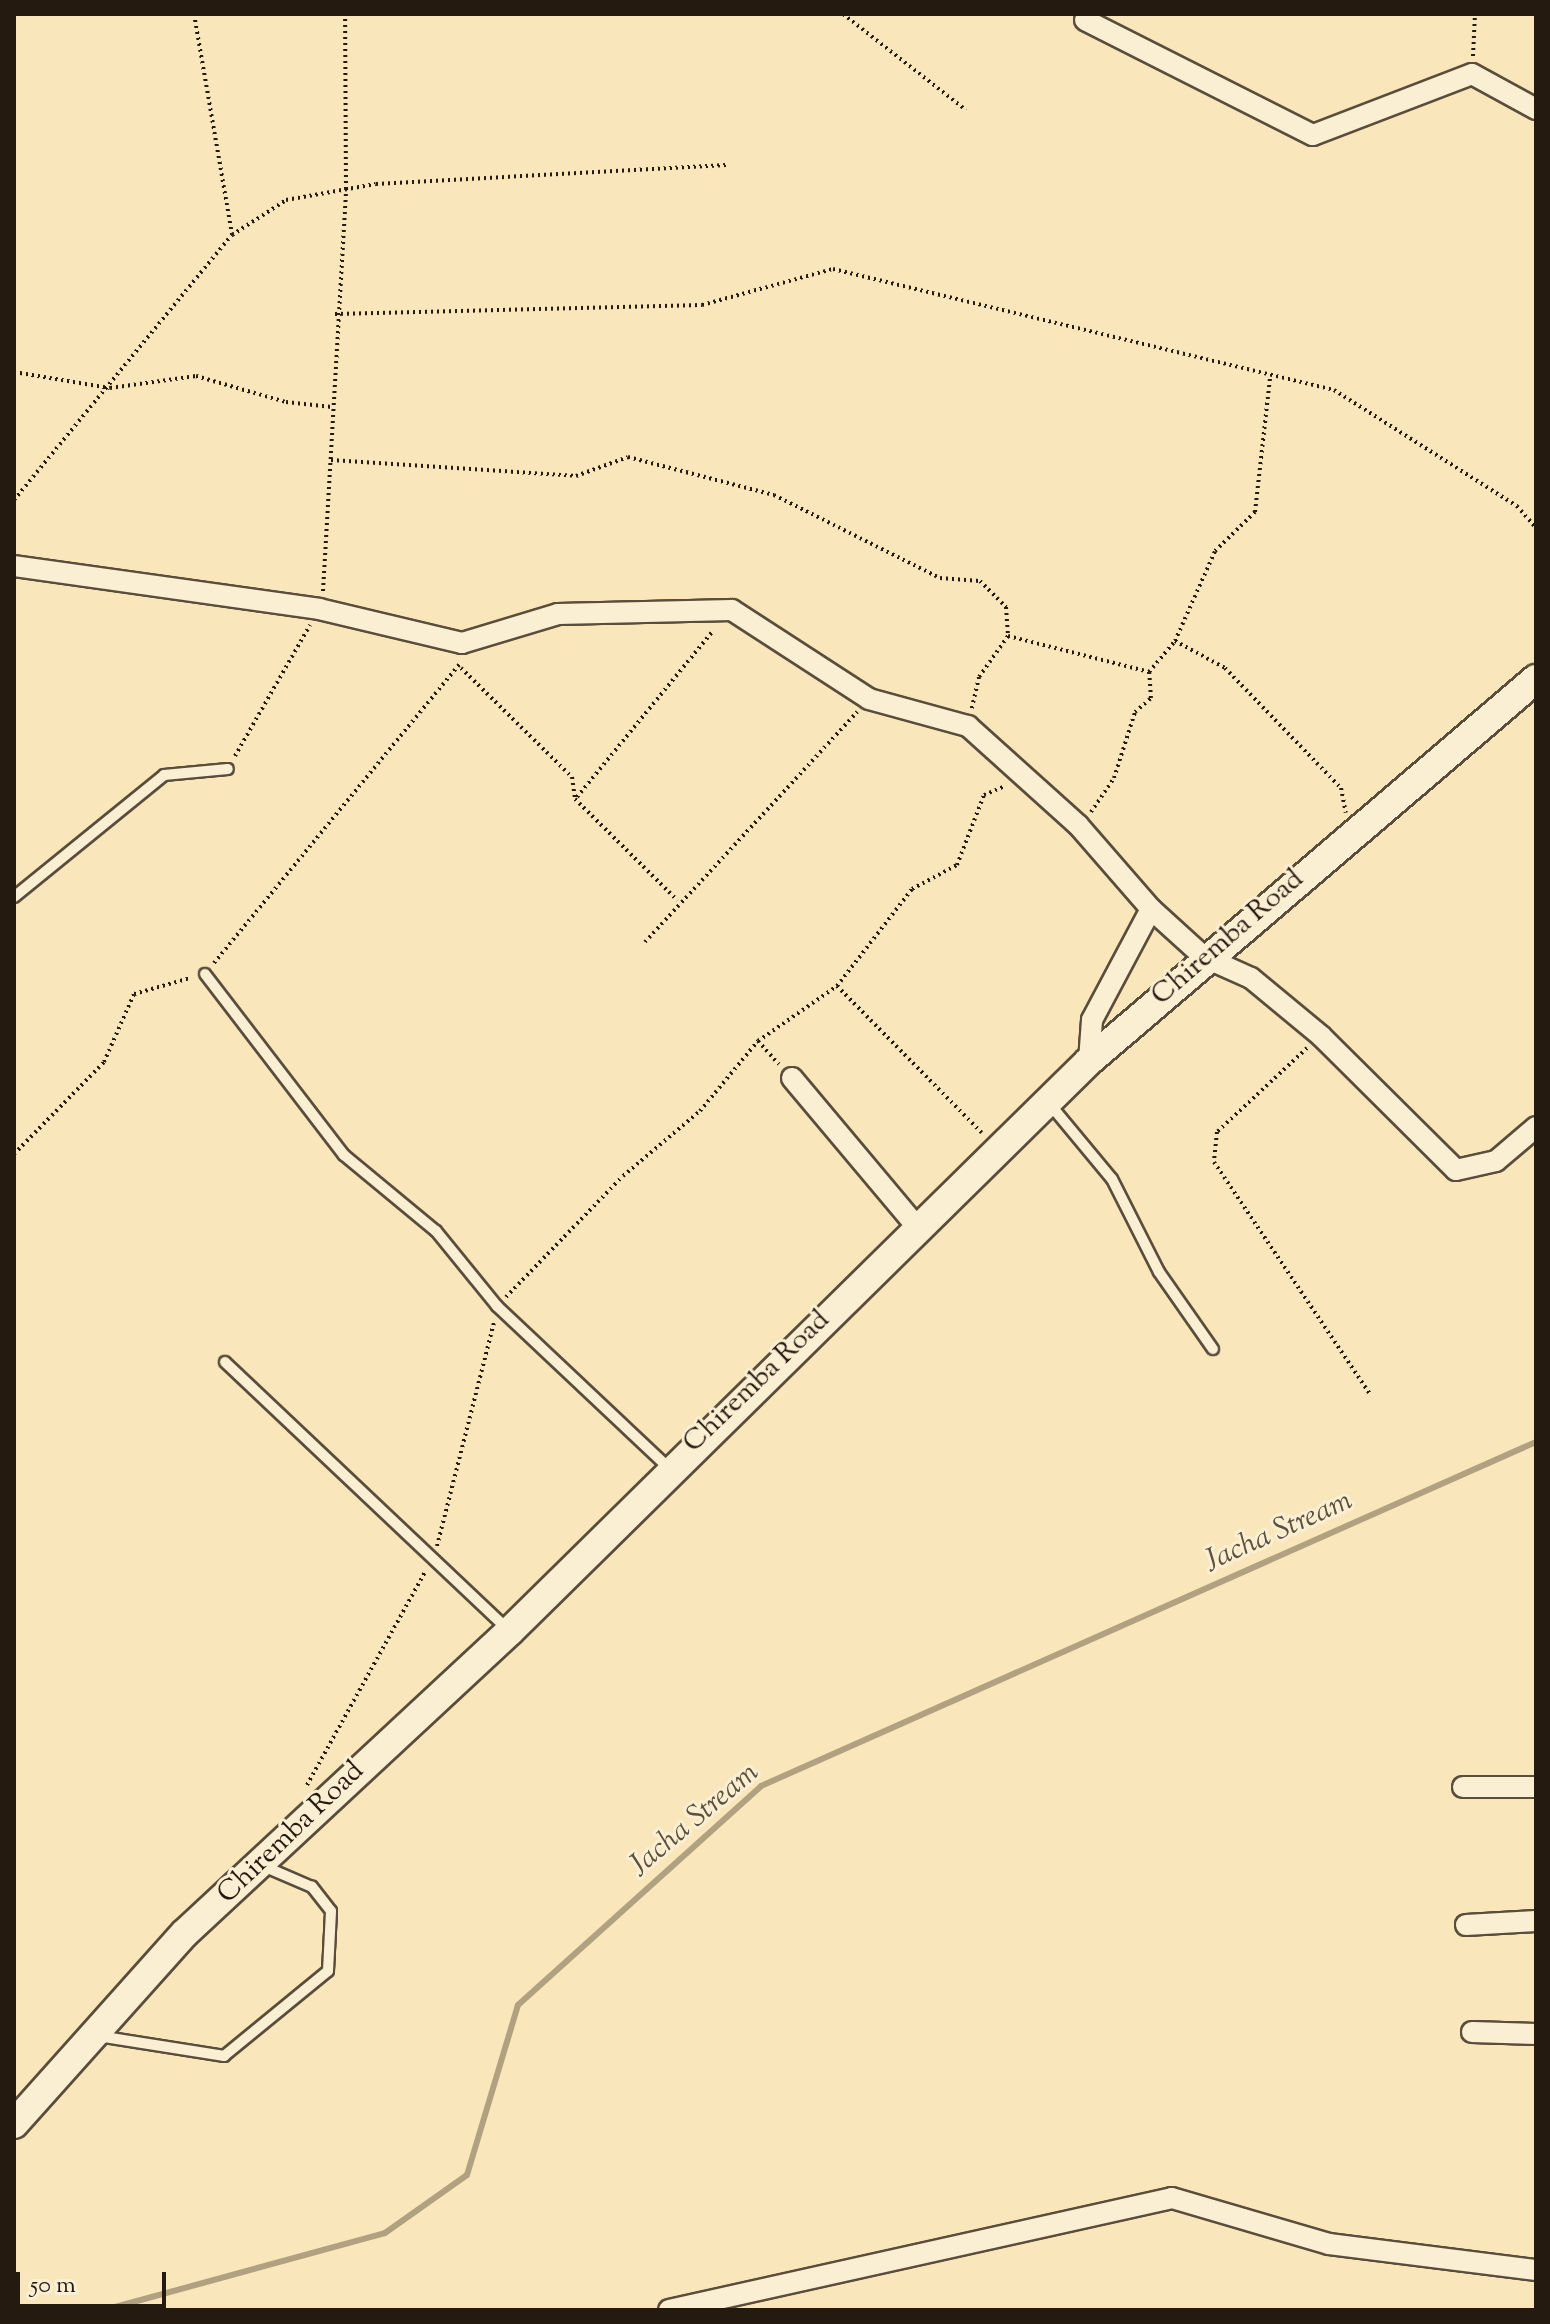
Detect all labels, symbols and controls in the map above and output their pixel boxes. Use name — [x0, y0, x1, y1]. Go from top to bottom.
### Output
street label: Chiremba Road — [1145, 863, 1311, 1013]
street label: Chiremba Road — [677, 1304, 837, 1460]
water label: Jacha Stream — [1200, 1483, 1358, 1581]
street label: Chiremba Road — [211, 1755, 371, 1911]
water label: Jacha Stream — [623, 1756, 767, 1884]
scale bar — [20, 2256, 170, 2306]
text: 50 m — [30, 2269, 76, 2303]

